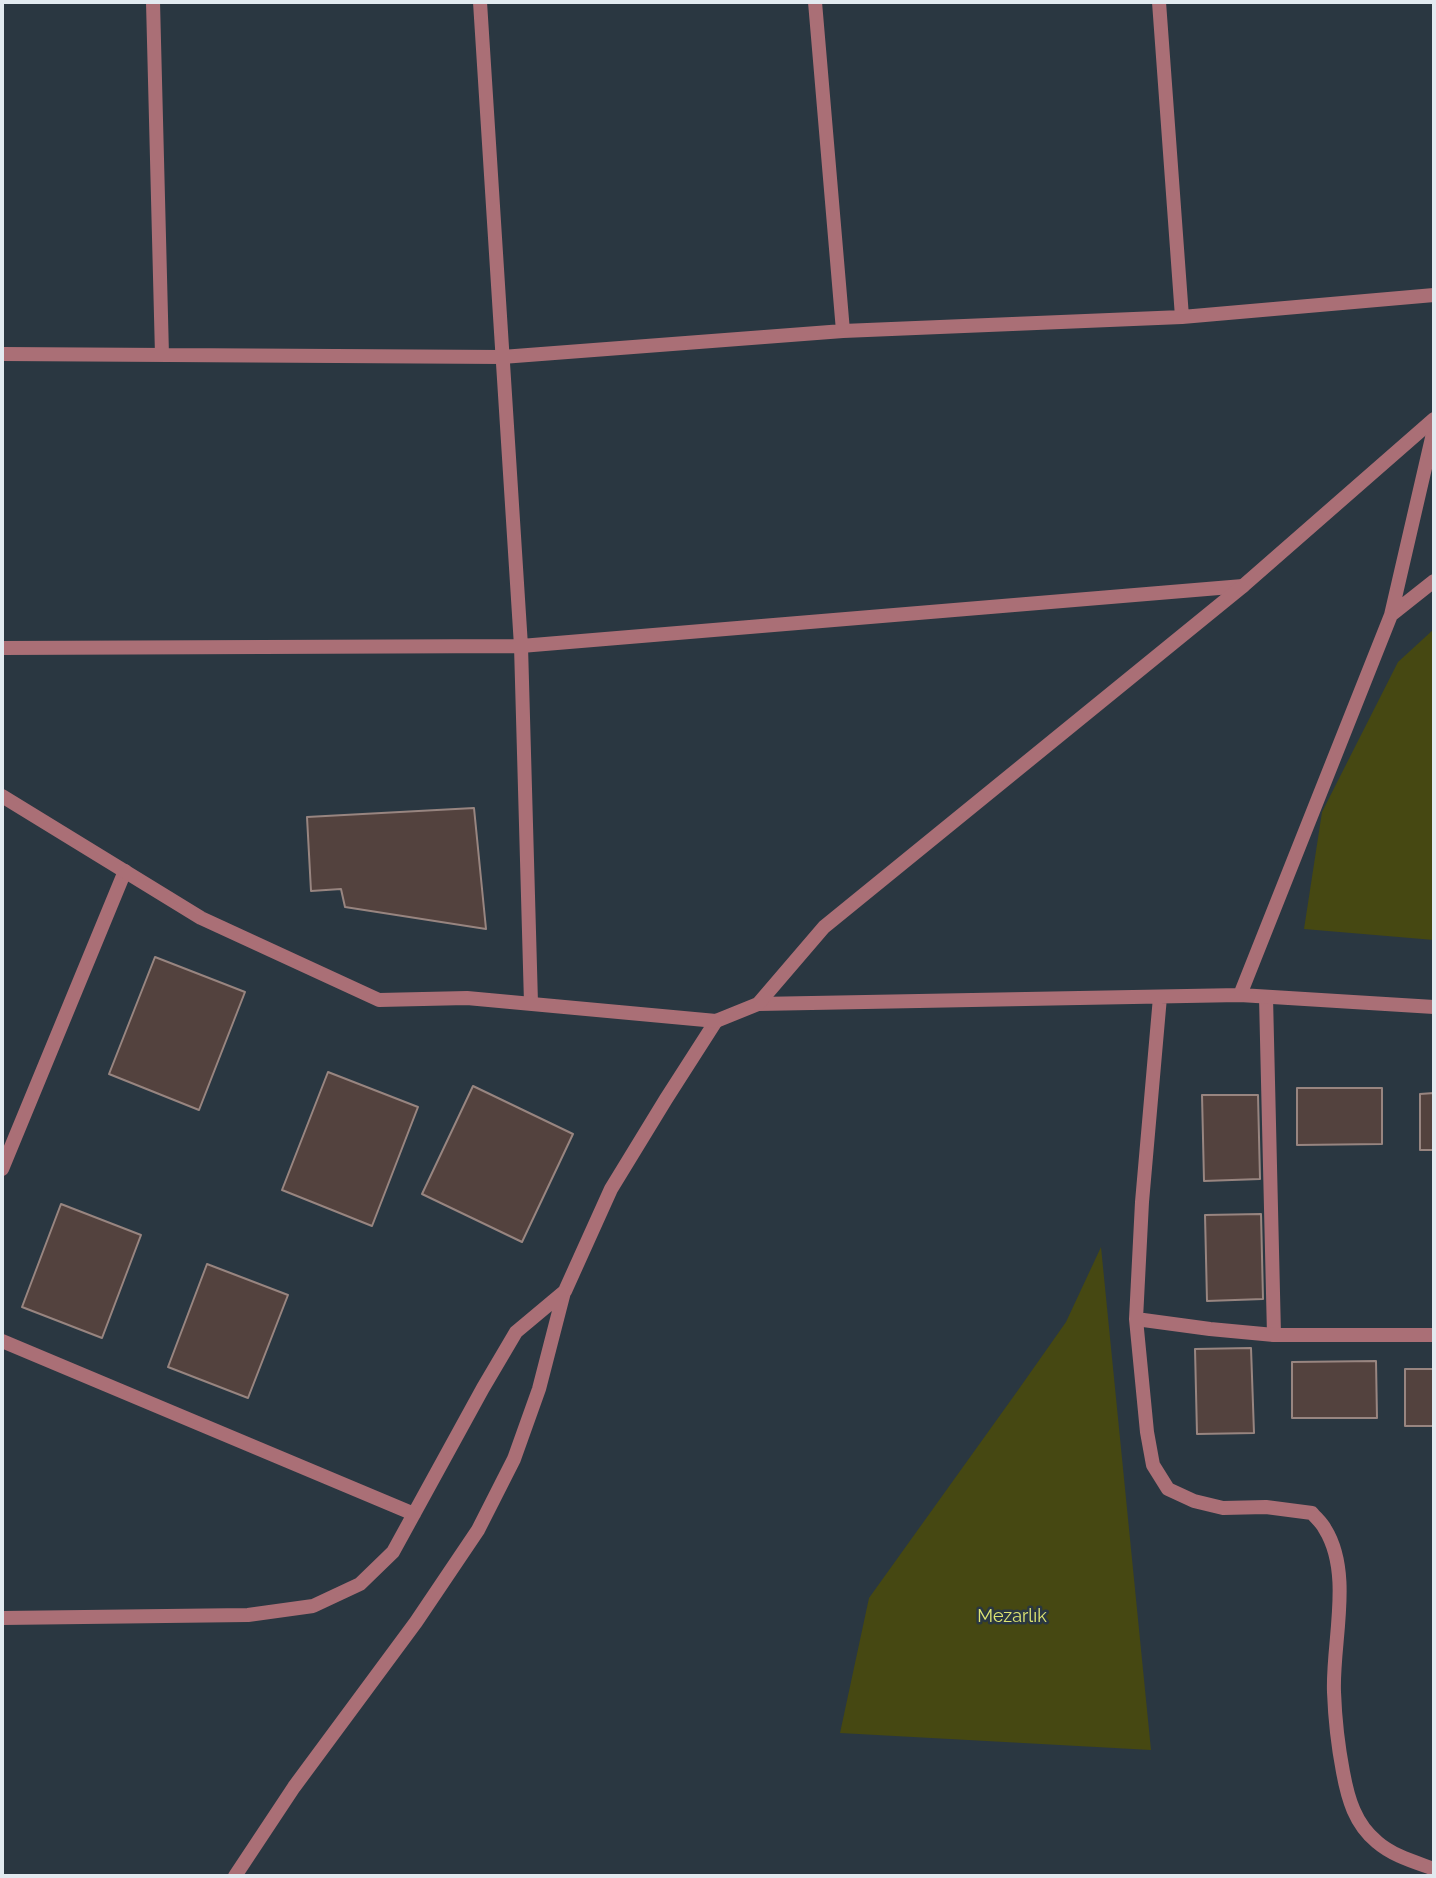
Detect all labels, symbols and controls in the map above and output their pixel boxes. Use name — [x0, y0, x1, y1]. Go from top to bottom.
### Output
park label: Mezarlık — [977, 1606, 1047, 1628]

